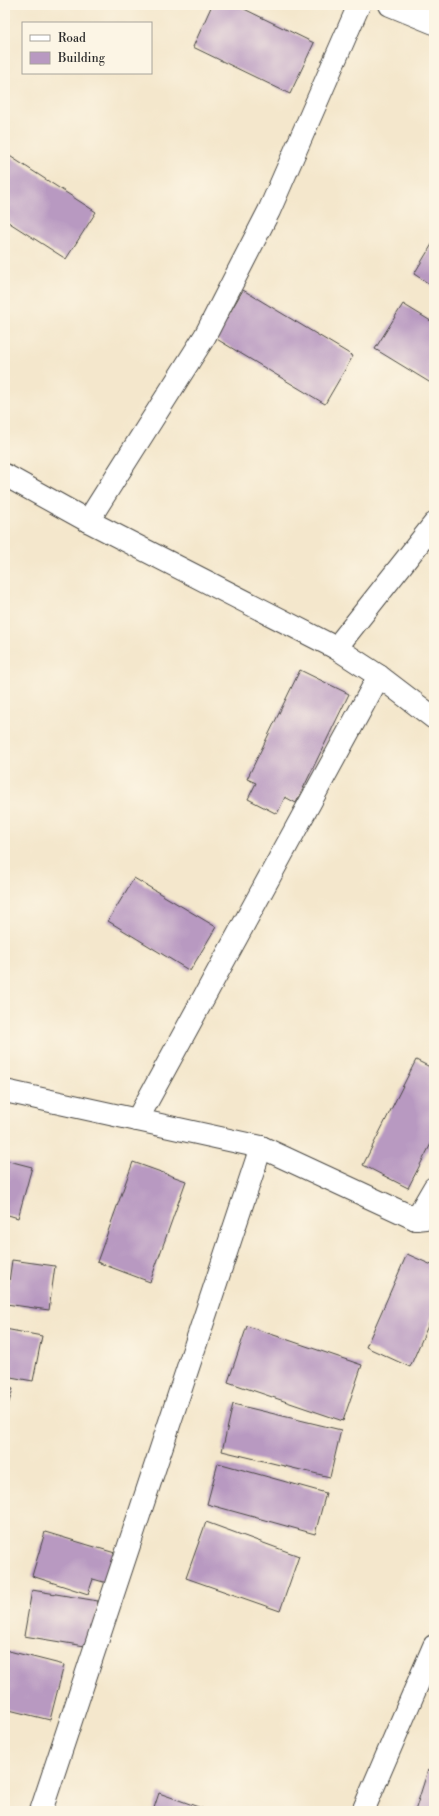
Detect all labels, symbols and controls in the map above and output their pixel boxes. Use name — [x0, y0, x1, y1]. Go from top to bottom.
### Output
legend — [22, 22, 152, 74]
text: Road — [58, 31, 86, 46]
text: Building — [57, 51, 106, 66]

